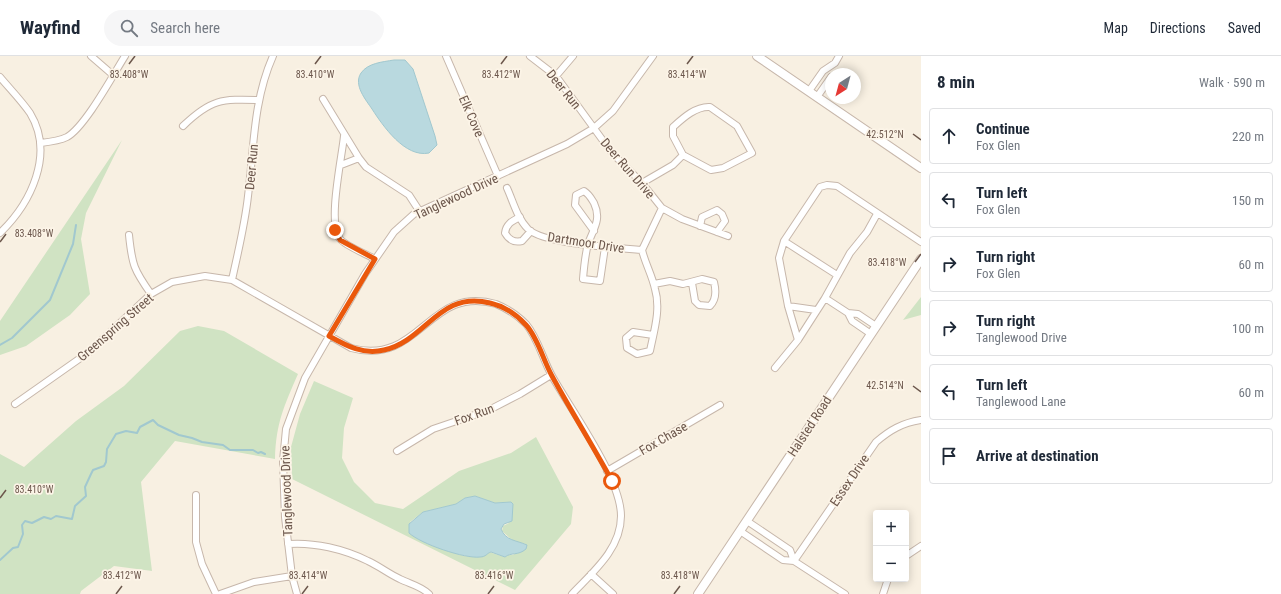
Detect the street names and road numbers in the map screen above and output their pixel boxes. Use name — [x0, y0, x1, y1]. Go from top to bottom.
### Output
street label: Deer Run — [543, 67, 584, 112]
street label: Elk Cove — [456, 93, 487, 139]
street label: Deer Run Drive — [597, 135, 658, 202]
street label: Deer Run — [242, 143, 261, 191]
street label: Tanglewood Drive — [412, 170, 501, 222]
street label: Dartmoor Drive — [546, 229, 625, 256]
street label: Greenspring Street — [74, 290, 156, 364]
street label: Halsted Road — [784, 393, 834, 459]
street label: Fox Run — [452, 400, 496, 428]
street label: Fox Chase — [637, 419, 690, 458]
street label: Tanglewood Drive — [277, 445, 296, 537]
street label: Essex Drive — [827, 452, 872, 509]

